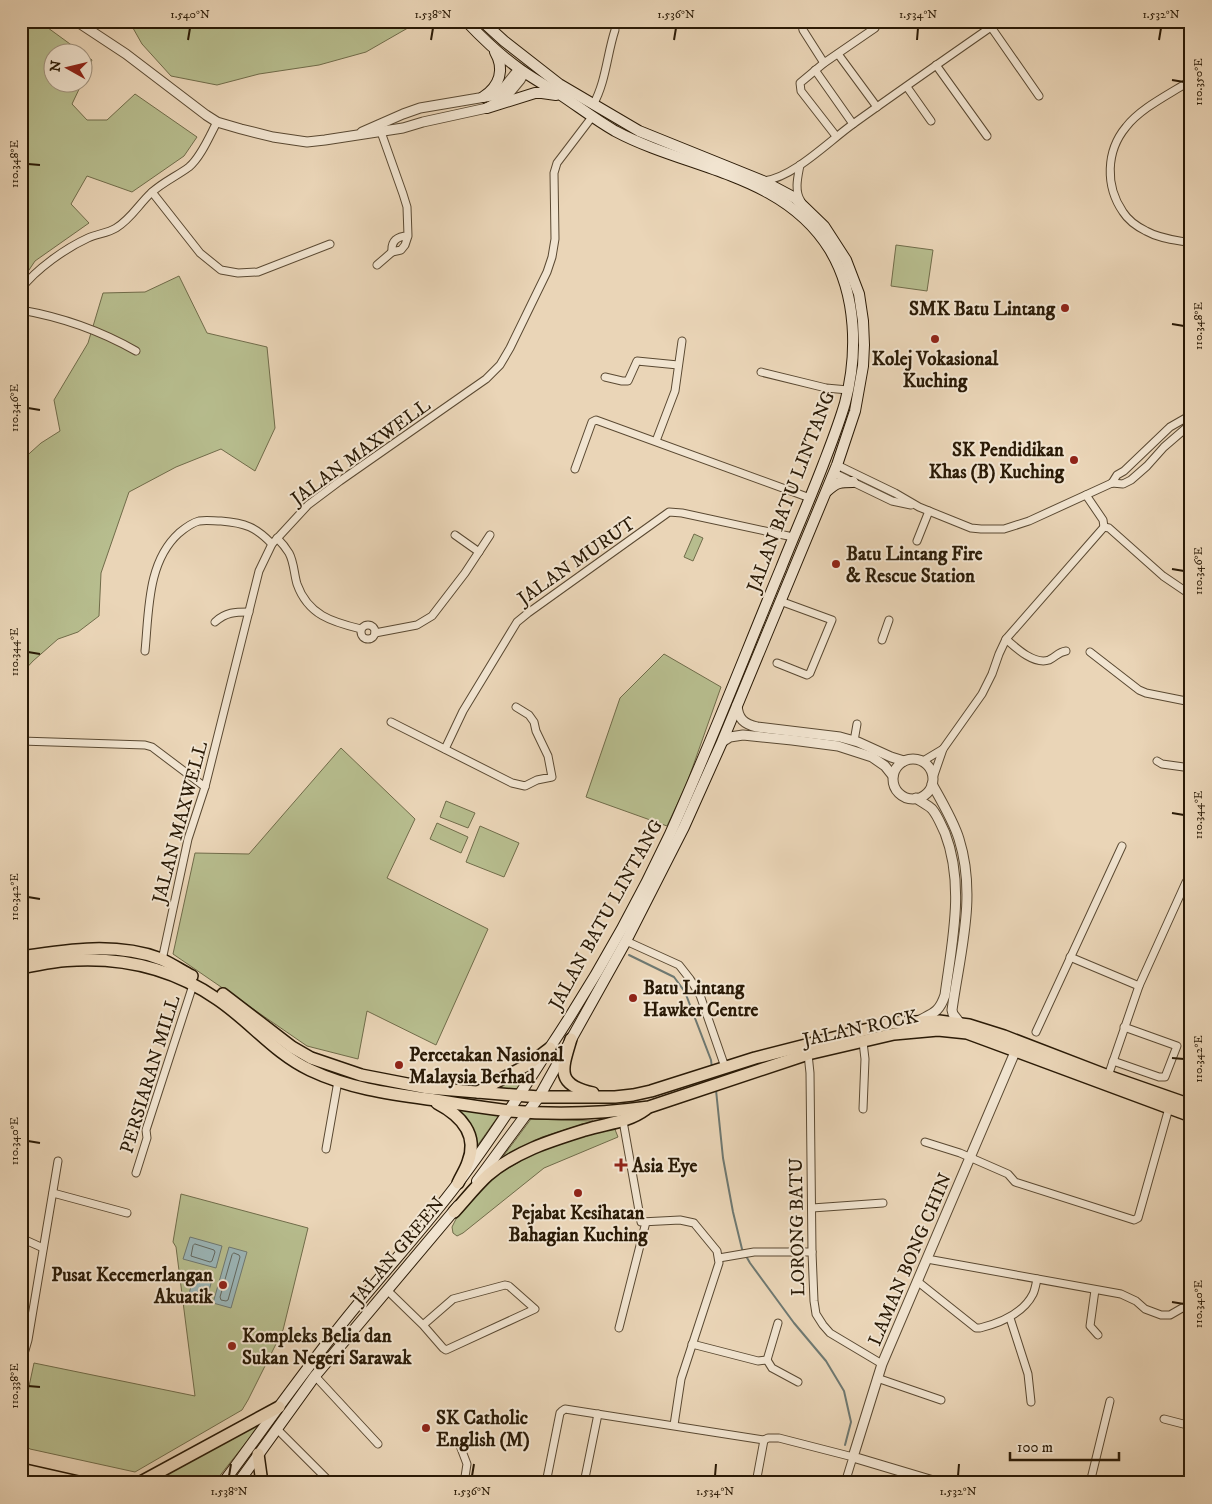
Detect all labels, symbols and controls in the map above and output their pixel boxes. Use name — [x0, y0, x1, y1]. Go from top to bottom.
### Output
text: 1.540°N — [170, 7, 210, 22]
text: 1.538°N — [414, 7, 452, 22]
text: 1.536°N — [657, 7, 695, 22]
text: 1.534°N — [899, 7, 937, 22]
text: 1.532°N — [1142, 7, 1180, 22]
north arrow — [42, 42, 92, 92]
text: 110.350°E — [1191, 58, 1206, 106]
text: N — [46, 59, 66, 73]
text: 110.348°E — [7, 140, 22, 188]
place label: SMK Batu Lintang — [909, 298, 1056, 321]
marker: SMK Batu Lintang — [1059, 302, 1071, 314]
text: 110.348°E — [1191, 302, 1206, 350]
marker: Kolej Vokasional Kuching — [929, 333, 941, 345]
place label: Kolej Vokasional Kuching — [872, 348, 998, 393]
text: 110.346°E — [7, 383, 22, 432]
street label: JALAN BATU LINTANG — [742, 388, 840, 597]
street label: JALAN MAXWELL — [285, 394, 435, 512]
place label: SK Pendidikan Khas (B) Kuching — [929, 439, 1065, 484]
marker: SK Pendidikan Khas (B) Kuching — [1068, 454, 1080, 466]
street label: JALAN MURUT — [512, 512, 641, 612]
place label: Batu Lintang Fire & Rescue Station — [846, 543, 983, 588]
text: 110.346°E — [1191, 546, 1206, 595]
marker: Batu Lintang Fire & Rescue Station — [830, 558, 842, 570]
text: 110.344°E — [7, 627, 22, 676]
street label: JALAN MAXWELL — [147, 739, 213, 908]
text: 110.344°E — [1191, 790, 1206, 839]
street label: JALAN BATU LINTANG — [543, 816, 668, 1016]
text: 110.342°E — [7, 873, 22, 921]
place label: Batu Lintang Hawker Centre — [643, 977, 759, 1022]
street label: PERSIARAN MILL — [115, 992, 185, 1156]
marker: Batu Lintang Hawker Centre — [627, 992, 639, 1004]
street label: JALAN ROCK — [799, 1005, 921, 1052]
text: 110.342°E — [1191, 1035, 1206, 1083]
place label: Percetakan Nasional Malaysia Berhad — [409, 1044, 564, 1089]
marker: Percetakan Nasional Malaysia Berhad — [393, 1059, 405, 1071]
text: 110.340°E — [7, 1116, 22, 1165]
place label: Asia Eye — [631, 1155, 698, 1178]
street label: LORONG BATU — [785, 1157, 810, 1296]
marker: Asia Eye — [614, 1158, 628, 1172]
street label: LAMAN BONG CHIN — [864, 1170, 957, 1349]
marker: Pejabat Kesihatan Bahagian Kuching — [572, 1187, 584, 1199]
street label: JALAN GREEN — [345, 1192, 450, 1311]
place label: Pejabat Kesihatan Bahagian Kuching — [509, 1202, 648, 1247]
place label: Pusat Kecemerlangan Akuatik — [51, 1264, 214, 1309]
marker: Pusat Kecemerlangan Akuatik — [217, 1279, 229, 1291]
text: 110.340°E — [1191, 1279, 1206, 1328]
place label: Kompleks Belia dan Sukan Negeri Sarawak — [242, 1325, 412, 1370]
marker: Kompleks Belia dan Sukan Negeri Sarawak — [226, 1340, 238, 1352]
text: 110.338°E — [7, 1363, 22, 1409]
place label: SK Catholic English (M) — [436, 1407, 530, 1452]
marker: SK Catholic English (M) — [420, 1422, 432, 1434]
scale bar — [1010, 1429, 1118, 1461]
text: 100 m — [1017, 1438, 1053, 1457]
text: 1.538°N — [210, 1484, 248, 1499]
text: 1.536°N — [453, 1484, 491, 1499]
text: 1.534°N — [696, 1484, 734, 1499]
text: 1.532°N — [939, 1484, 977, 1499]

